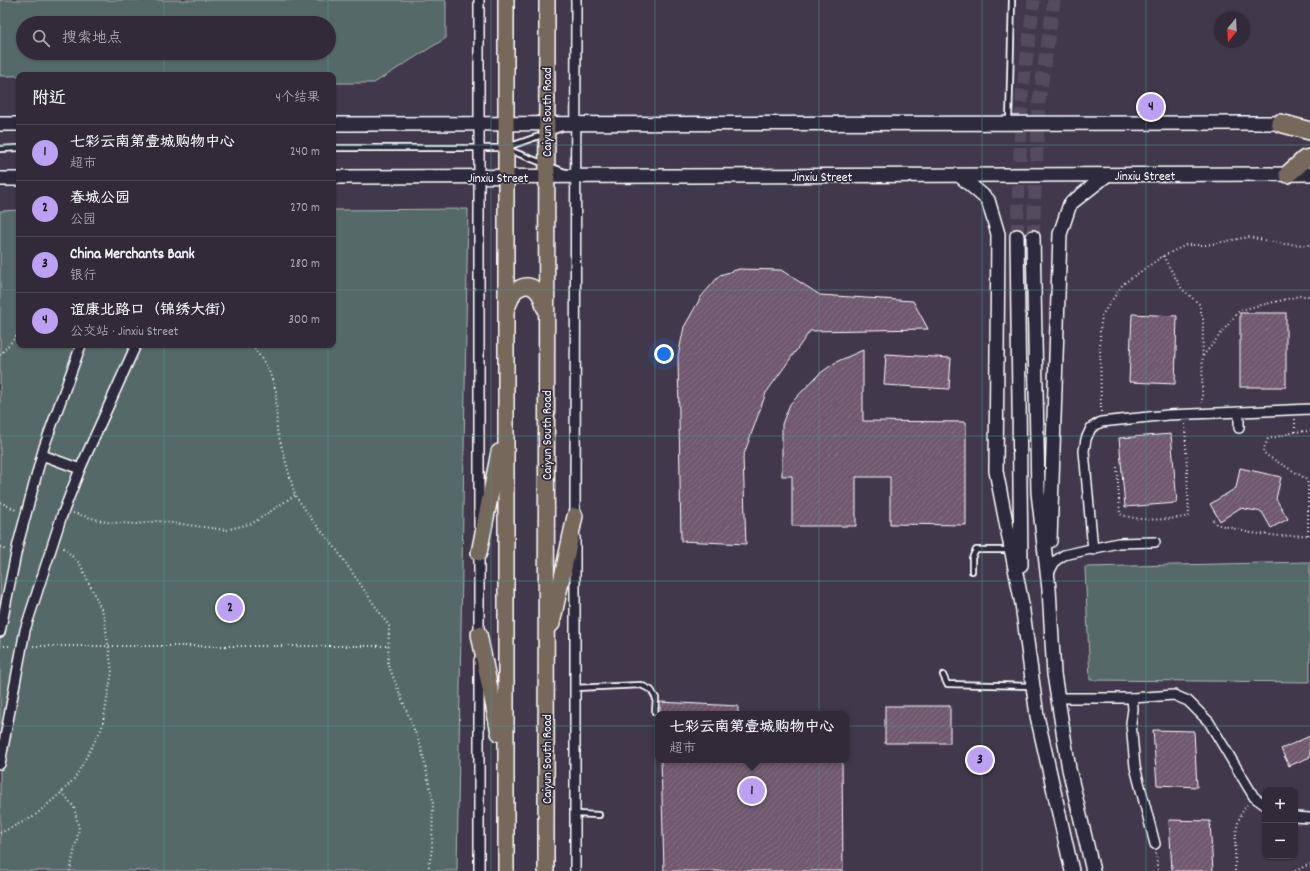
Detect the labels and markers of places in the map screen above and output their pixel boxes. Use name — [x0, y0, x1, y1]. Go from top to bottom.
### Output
pin: 4 — [1138, 92, 1164, 122]
pin: 2 — [217, 593, 243, 623]
pin: 3 — [967, 745, 993, 775]
pin: 1 — [739, 776, 765, 806]

